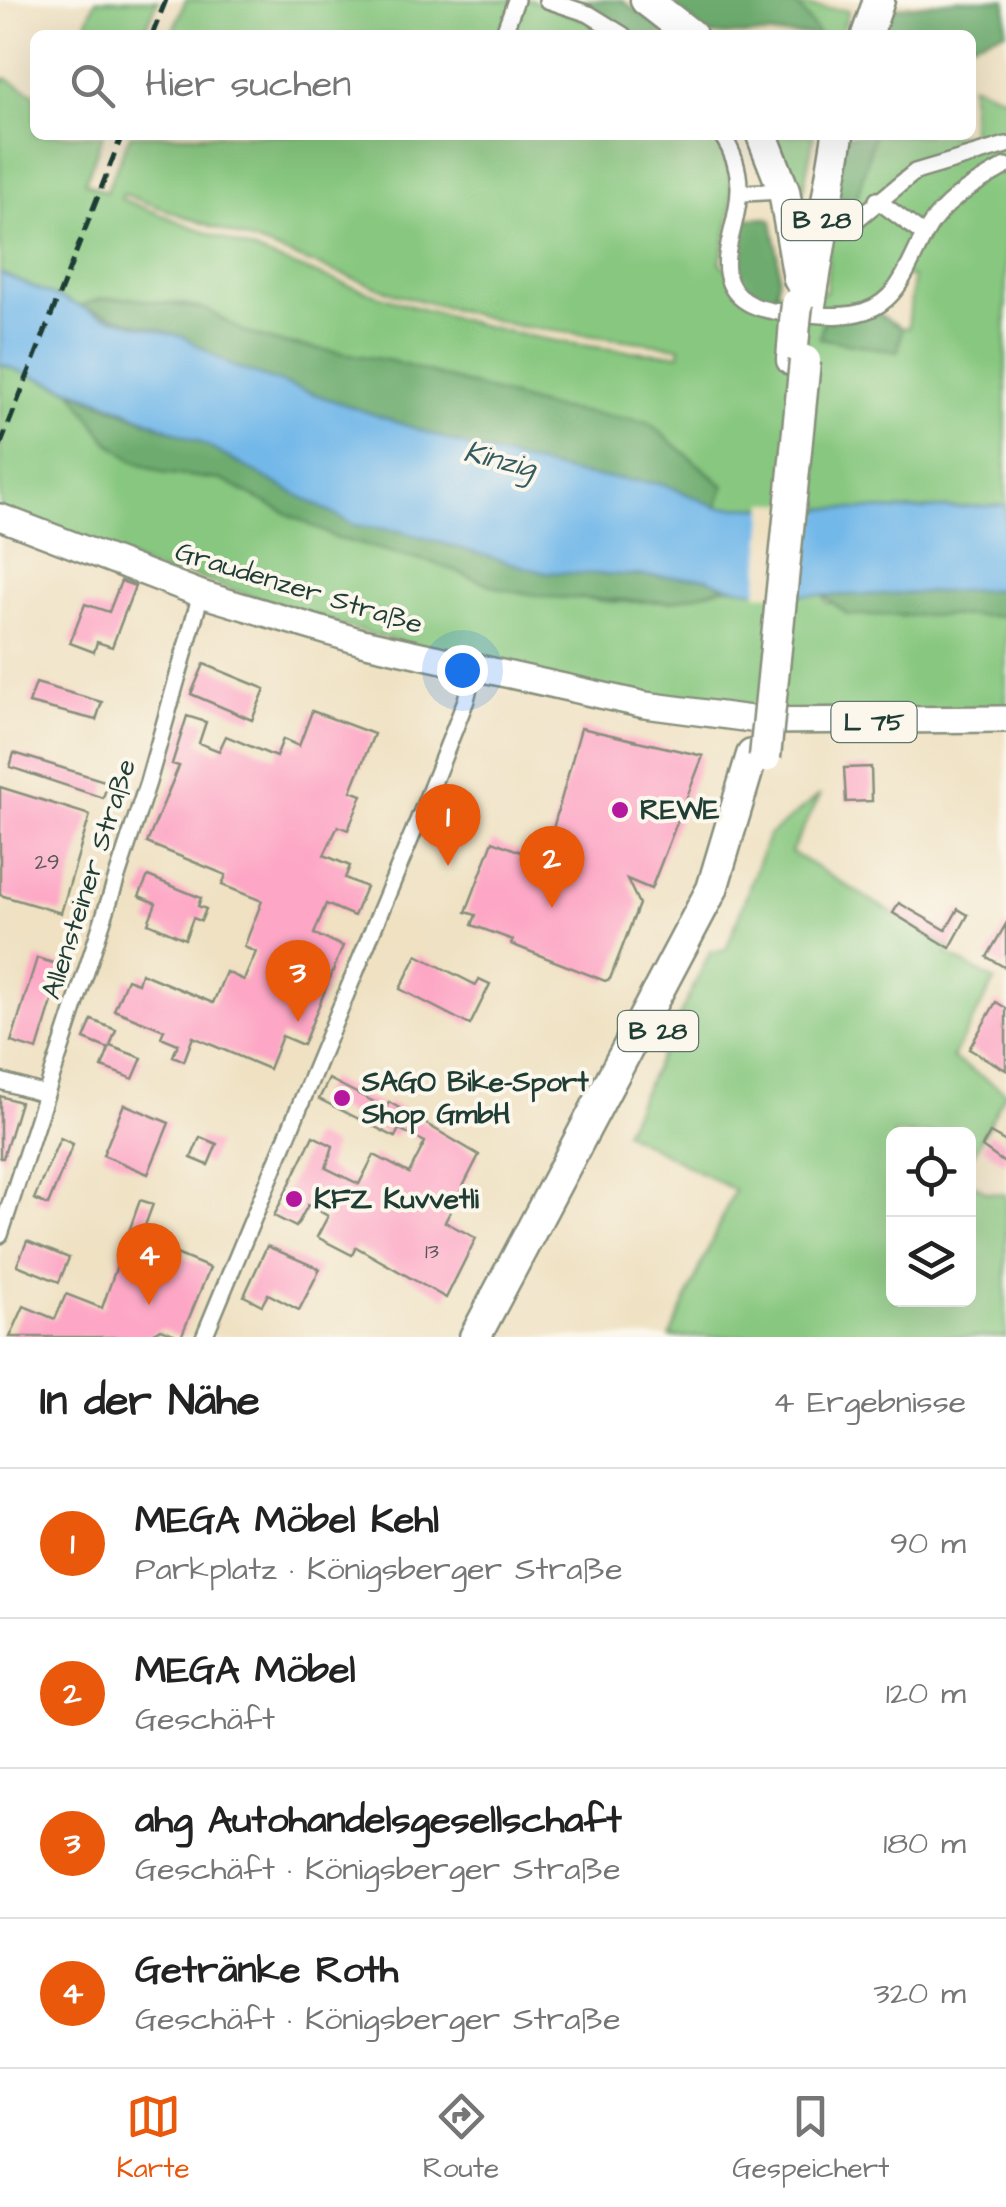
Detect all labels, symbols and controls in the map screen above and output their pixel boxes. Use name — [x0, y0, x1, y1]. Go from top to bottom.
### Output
search box — [30, 30, 976, 140]
icon: search — [65, 58, 120, 113]
text: Hier suchen — [145, 59, 351, 111]
road number: B 28 — [782, 200, 862, 240]
water label: Kinzig — [459, 431, 542, 490]
street label: Graudenzer Straße — [171, 532, 427, 644]
your location — [437, 645, 488, 696]
road number: L 75 — [832, 702, 916, 742]
street label: Allensteiner Straße — [32, 754, 146, 1004]
pin: 1 — [416, 784, 480, 866]
place label: REWE — [640, 791, 720, 830]
marker: REWE — [609, 799, 631, 821]
pin: 2 — [520, 826, 584, 908]
house number: 29 — [34, 847, 60, 878]
pin: 3 — [266, 940, 330, 1022]
road number: B 28 — [618, 1011, 698, 1051]
place label: SAGO Bike-Sport Shop GmbH — [361, 1063, 589, 1135]
marker: SAGO Bike-Sport Shop GmbH — [331, 1087, 353, 1109]
map controls — [886, 1127, 976, 1307]
button: locate — [886, 1127, 976, 1217]
place label: KFZ Kuvvetli — [314, 1180, 480, 1219]
marker: KFZ Kuvvetli — [283, 1188, 305, 1210]
button: layers — [886, 1217, 976, 1307]
pin: 4 — [116, 1222, 182, 1305]
house number: 13 — [425, 1236, 439, 1267]
text: In der Nähe — [40, 1373, 260, 1431]
text: 4 Ergebnisse — [773, 1380, 966, 1425]
text: MEGA Möbel Kehl — [135, 1495, 439, 1547]
text: 1 — [70, 1521, 75, 1566]
text: 90 m — [890, 1521, 966, 1566]
text: Parkplatz · Königsberger Straße — [135, 1547, 623, 1592]
text: MEGA Möbel — [135, 1645, 355, 1697]
text: 2 — [63, 1671, 82, 1716]
text: 120 m — [886, 1671, 966, 1716]
text: Geschäft — [135, 1697, 275, 1742]
text: ahg Autohandelsgesellschaft — [135, 1795, 622, 1847]
text: 3 — [64, 1821, 81, 1866]
text: 180 m — [883, 1821, 966, 1866]
text: Geschäft · Königsberger Straße — [135, 1847, 620, 1892]
text: Getränke Roth — [135, 1945, 398, 1997]
text: 4 — [62, 1971, 83, 2016]
text: 320 m — [874, 1971, 966, 2016]
text: Geschäft · Königsberger Straße — [135, 1997, 620, 2042]
tab: Karte — [117, 2089, 190, 2188]
tab: Route — [423, 2089, 499, 2188]
tab: Gespeichert — [732, 2089, 889, 2188]

